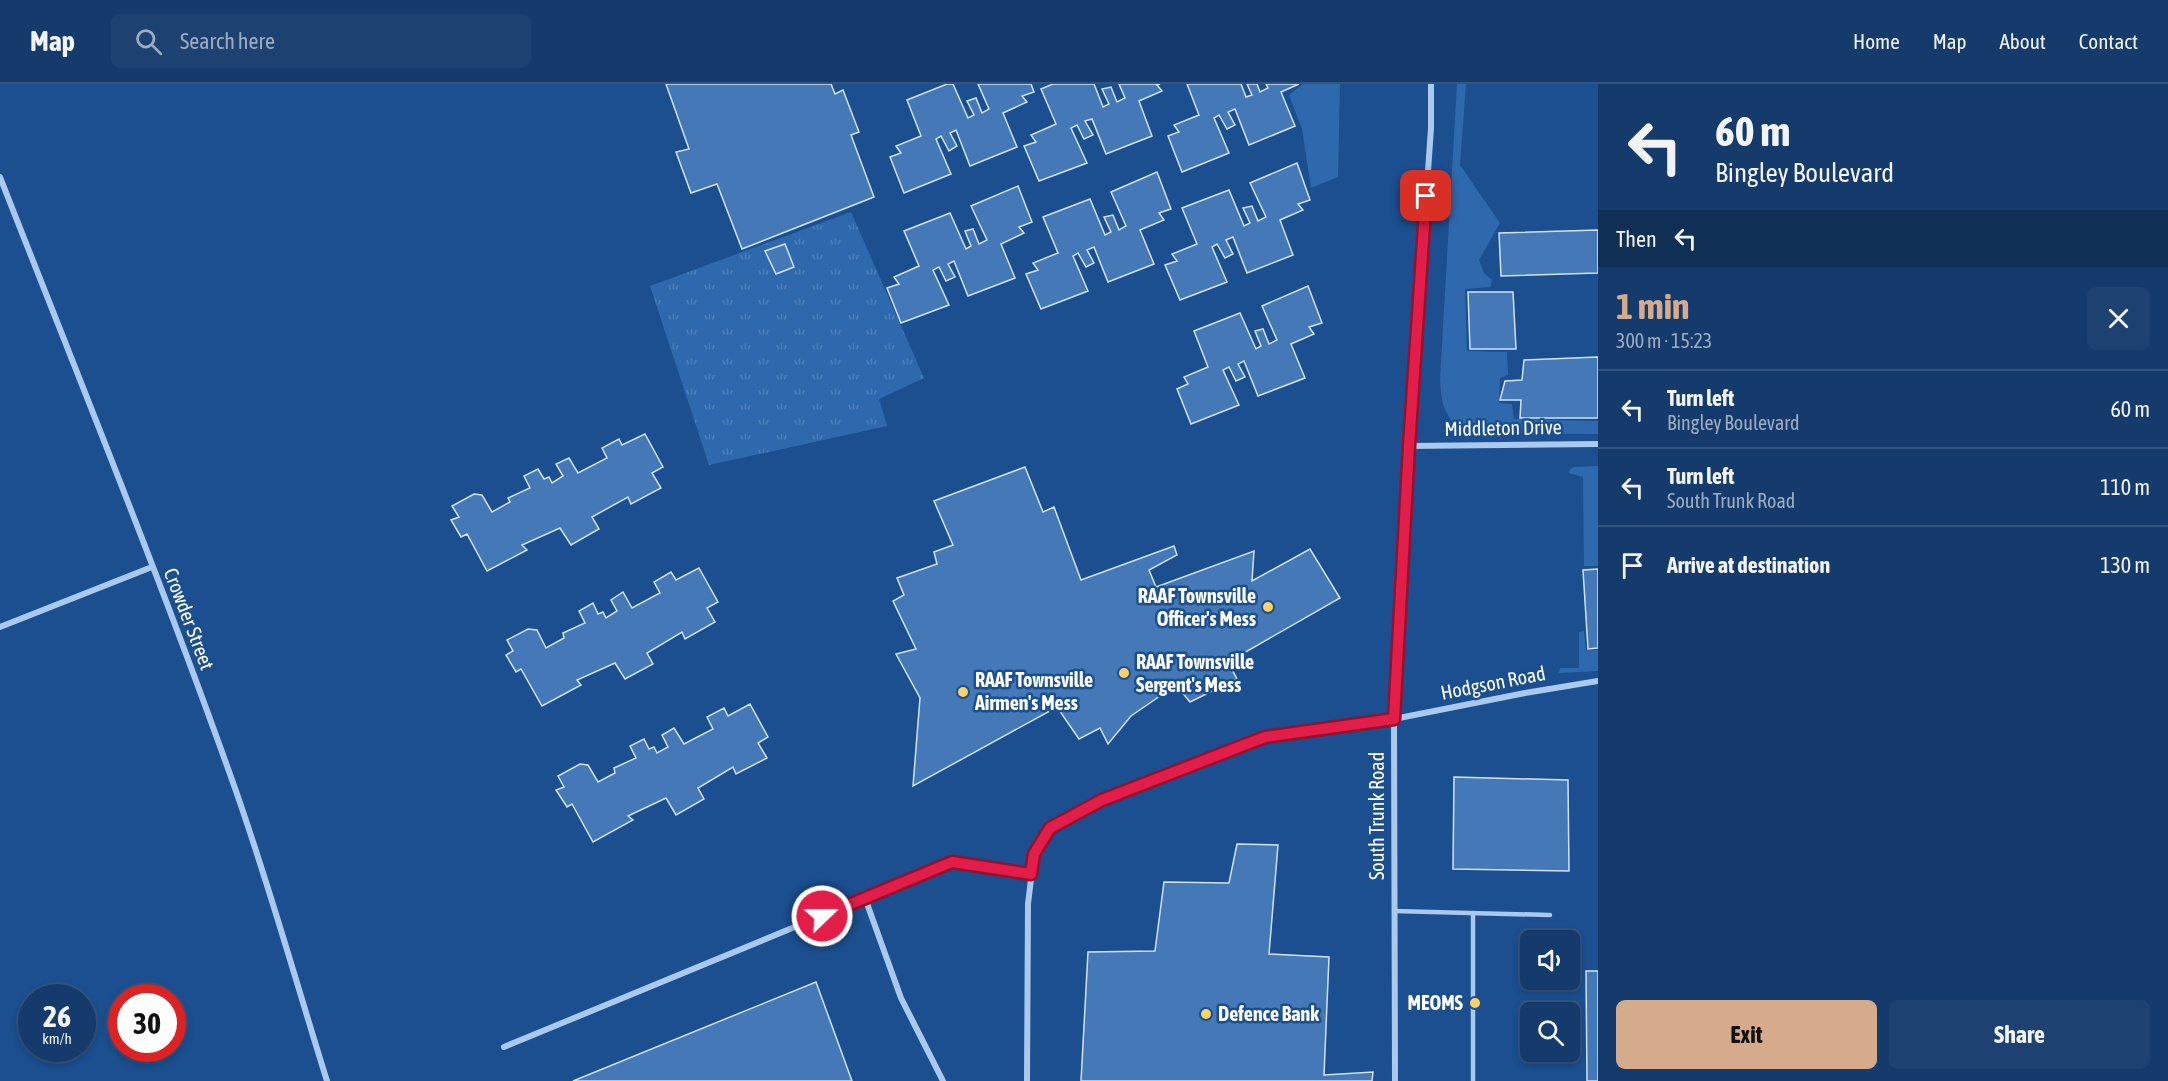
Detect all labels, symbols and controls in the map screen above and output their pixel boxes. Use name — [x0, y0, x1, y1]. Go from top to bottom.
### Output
search box — [111, 14, 531, 68]
text: Map — [30, 25, 75, 57]
icon: search — [132, 25, 165, 58]
text: Search here — [180, 28, 275, 54]
text: Home — [1853, 29, 1900, 53]
text: Map — [1933, 29, 1967, 53]
text: About — [2000, 29, 2046, 53]
text: Contact — [2079, 29, 2138, 53]
text: 60 m — [1715, 107, 1790, 155]
icon: left — [1616, 108, 1694, 186]
text: Bingley Boulevard — [1715, 157, 1894, 188]
pin — [1400, 170, 1451, 221]
icon: arrive — [1409, 179, 1442, 212]
icon: left — [1669, 222, 1702, 255]
text: Then — [1616, 226, 1657, 252]
text: 1 min — [1616, 285, 1690, 327]
button: close — [2087, 287, 2150, 350]
text: 300 m · 15:23 — [1616, 329, 1712, 352]
text: Turn left — [1667, 385, 1734, 411]
icon: left — [1616, 393, 1649, 426]
text: 60 m — [2110, 396, 2150, 422]
text: Bingley Boulevard — [1667, 411, 1800, 434]
street label: Middleton Drive — [1444, 415, 1562, 440]
text: Turn left — [1667, 463, 1734, 489]
icon: left — [1616, 471, 1649, 504]
text: 110 m — [2100, 474, 2150, 500]
text: South Trunk Road — [1667, 489, 1795, 512]
icon: arrive — [1616, 549, 1649, 582]
text: Arrive at destination — [1667, 552, 1830, 578]
text: 130 m — [2100, 552, 2150, 578]
street label: Crowder Street — [160, 565, 219, 673]
place label: RAAF Townsville Officer's Mess — [1138, 584, 1256, 630]
marker: RAAF Townsville Officer's Mess — [1261, 600, 1275, 614]
place label: RAAF Townsville Sergent's Mess — [1136, 650, 1254, 696]
street label: Hodgson Road — [1439, 661, 1547, 704]
marker: RAAF Townsville Sergent's Mess — [1117, 666, 1131, 680]
place label: RAAF Townsville Airmen's Mess — [974, 668, 1093, 714]
marker: RAAF Townsville Airmen's Mess — [956, 685, 970, 699]
street label: South Trunk Road — [1365, 752, 1388, 880]
position arrow — [790, 884, 854, 948]
map controls — [1520, 930, 1580, 1062]
button: sound — [1520, 930, 1580, 990]
speed limit sign: 30 — [108, 984, 186, 1062]
place label: MEOMS — [1408, 991, 1464, 1014]
marker: MEOMS — [1468, 996, 1482, 1010]
text: 26 — [43, 999, 71, 1033]
button: Exit — [1616, 1000, 1877, 1069]
button: Share — [1889, 1000, 2150, 1069]
place label: Defence Bank — [1218, 1002, 1319, 1025]
button: search — [1520, 1002, 1580, 1062]
marker: Defence Bank — [1199, 1007, 1213, 1021]
text: km/h — [42, 1030, 72, 1047]

